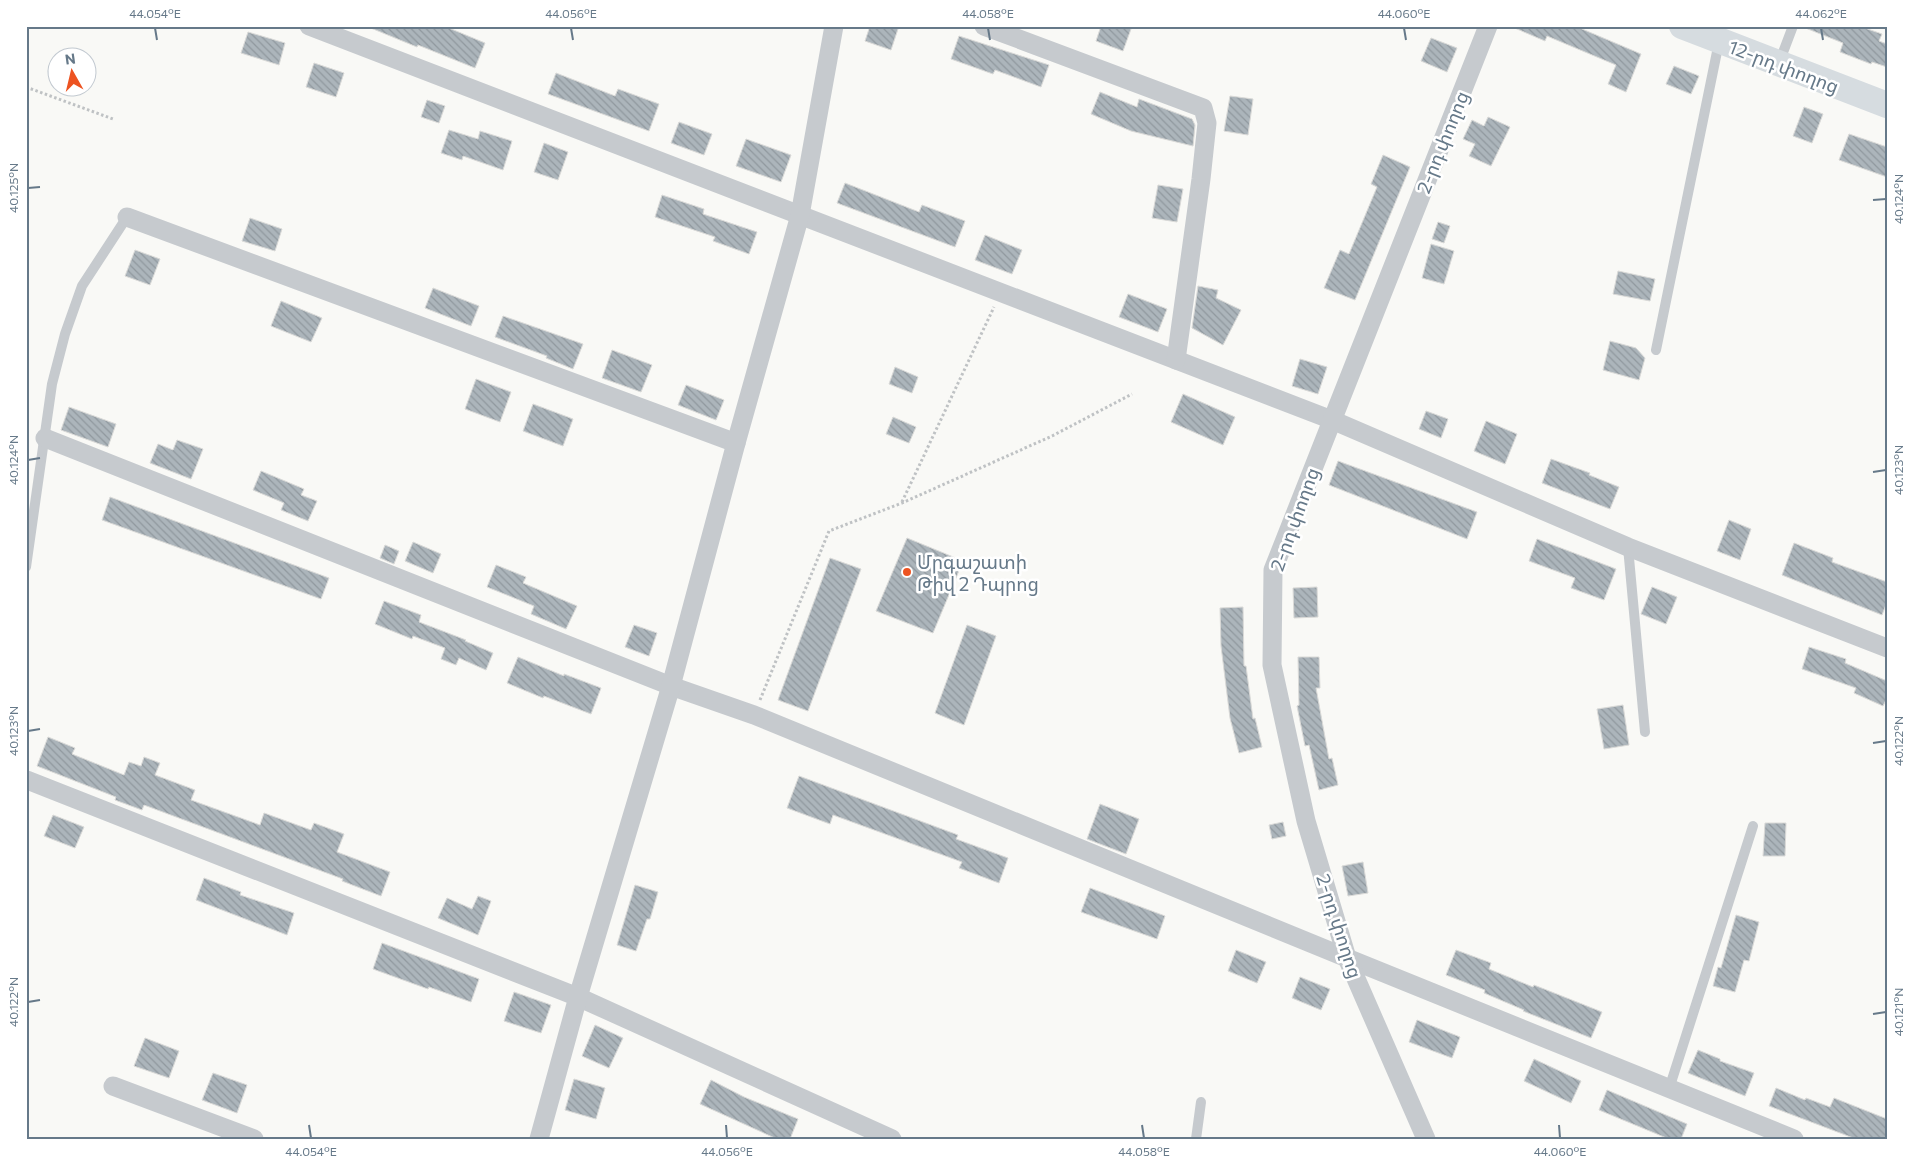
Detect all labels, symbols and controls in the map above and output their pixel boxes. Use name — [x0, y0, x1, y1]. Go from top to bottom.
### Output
text: 44.054°E — [129, 6, 181, 20]
text: 44.056°E — [545, 6, 597, 20]
text: 44.058°E — [962, 6, 1014, 20]
text: 44.060°E — [1378, 6, 1430, 20]
text: 44.062°E — [1795, 6, 1847, 20]
street label: 12-րդ փողոց — [1725, 34, 1843, 99]
north arrow — [48, 48, 98, 98]
text: N — [64, 49, 77, 68]
street label: 2-րդ փողոց — [1411, 87, 1474, 197]
text: 40.125°N — [6, 163, 20, 213]
text: 40.124°N — [1891, 174, 1905, 224]
text: 40.124°N — [6, 435, 20, 485]
text: 40.123°N — [1891, 445, 1905, 495]
street label: 2-րդ փողոց — [1265, 464, 1324, 574]
place label: Մրգաշատի Թիվ 2 Դպրոց — [917, 550, 1039, 596]
marker: Մրգաշատի Թիվ 2 Դպրոց — [901, 566, 913, 578]
text: 40.123°N — [6, 706, 20, 756]
text: 40.122°N — [1891, 716, 1905, 766]
street label: 2-րդ փողոց — [1311, 871, 1368, 981]
text: 40.122°N — [6, 977, 20, 1027]
text: 40.121°N — [1891, 988, 1905, 1036]
text: 44.054°E — [285, 1144, 337, 1158]
text: 44.056°E — [701, 1144, 753, 1158]
text: 44.058°E — [1118, 1144, 1170, 1158]
text: 44.060°E — [1534, 1144, 1586, 1158]

